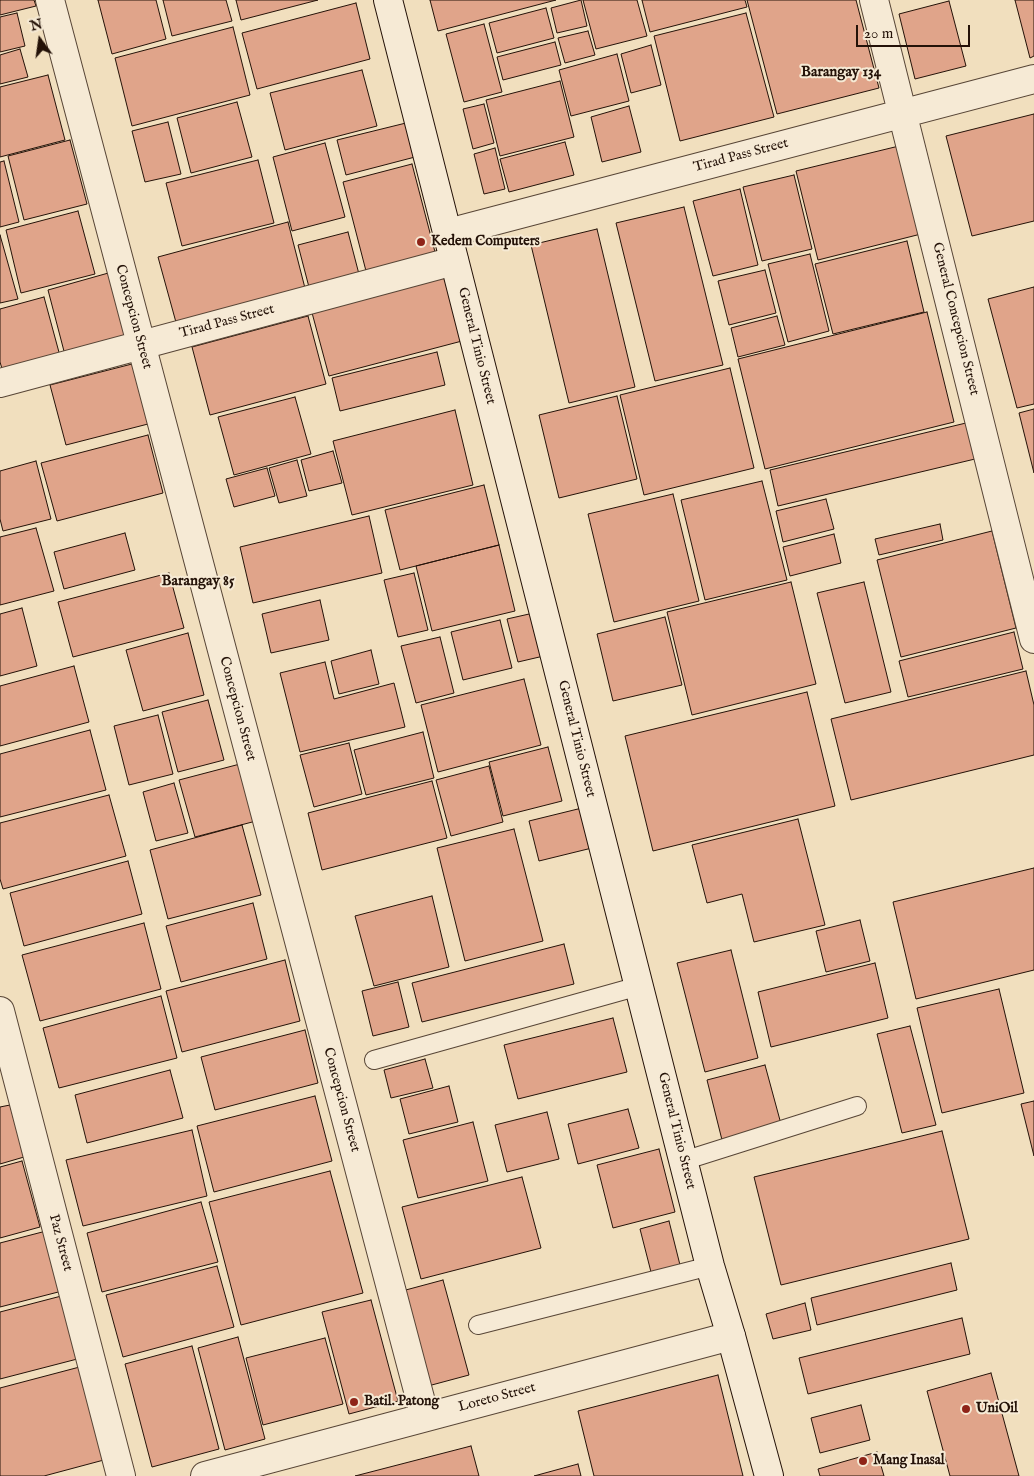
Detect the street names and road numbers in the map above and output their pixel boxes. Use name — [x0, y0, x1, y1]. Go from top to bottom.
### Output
street label: Tirad Pass Street — [692, 135, 790, 177]
street label: General Concepcion Street — [928, 241, 982, 397]
street label: Concepcion Street — [111, 263, 155, 371]
street label: General Tinio Street — [453, 286, 499, 406]
street label: Tirad Pass Street — [178, 301, 276, 343]
street label: Concepcion Street — [215, 655, 259, 763]
street label: General Tinio Street — [553, 679, 599, 799]
street label: Concepcion Street — [319, 1046, 363, 1154]
street label: General Tinio Street — [653, 1071, 699, 1191]
street label: Paz Street — [44, 1213, 76, 1273]
street label: Loreto Street — [457, 1380, 537, 1416]

